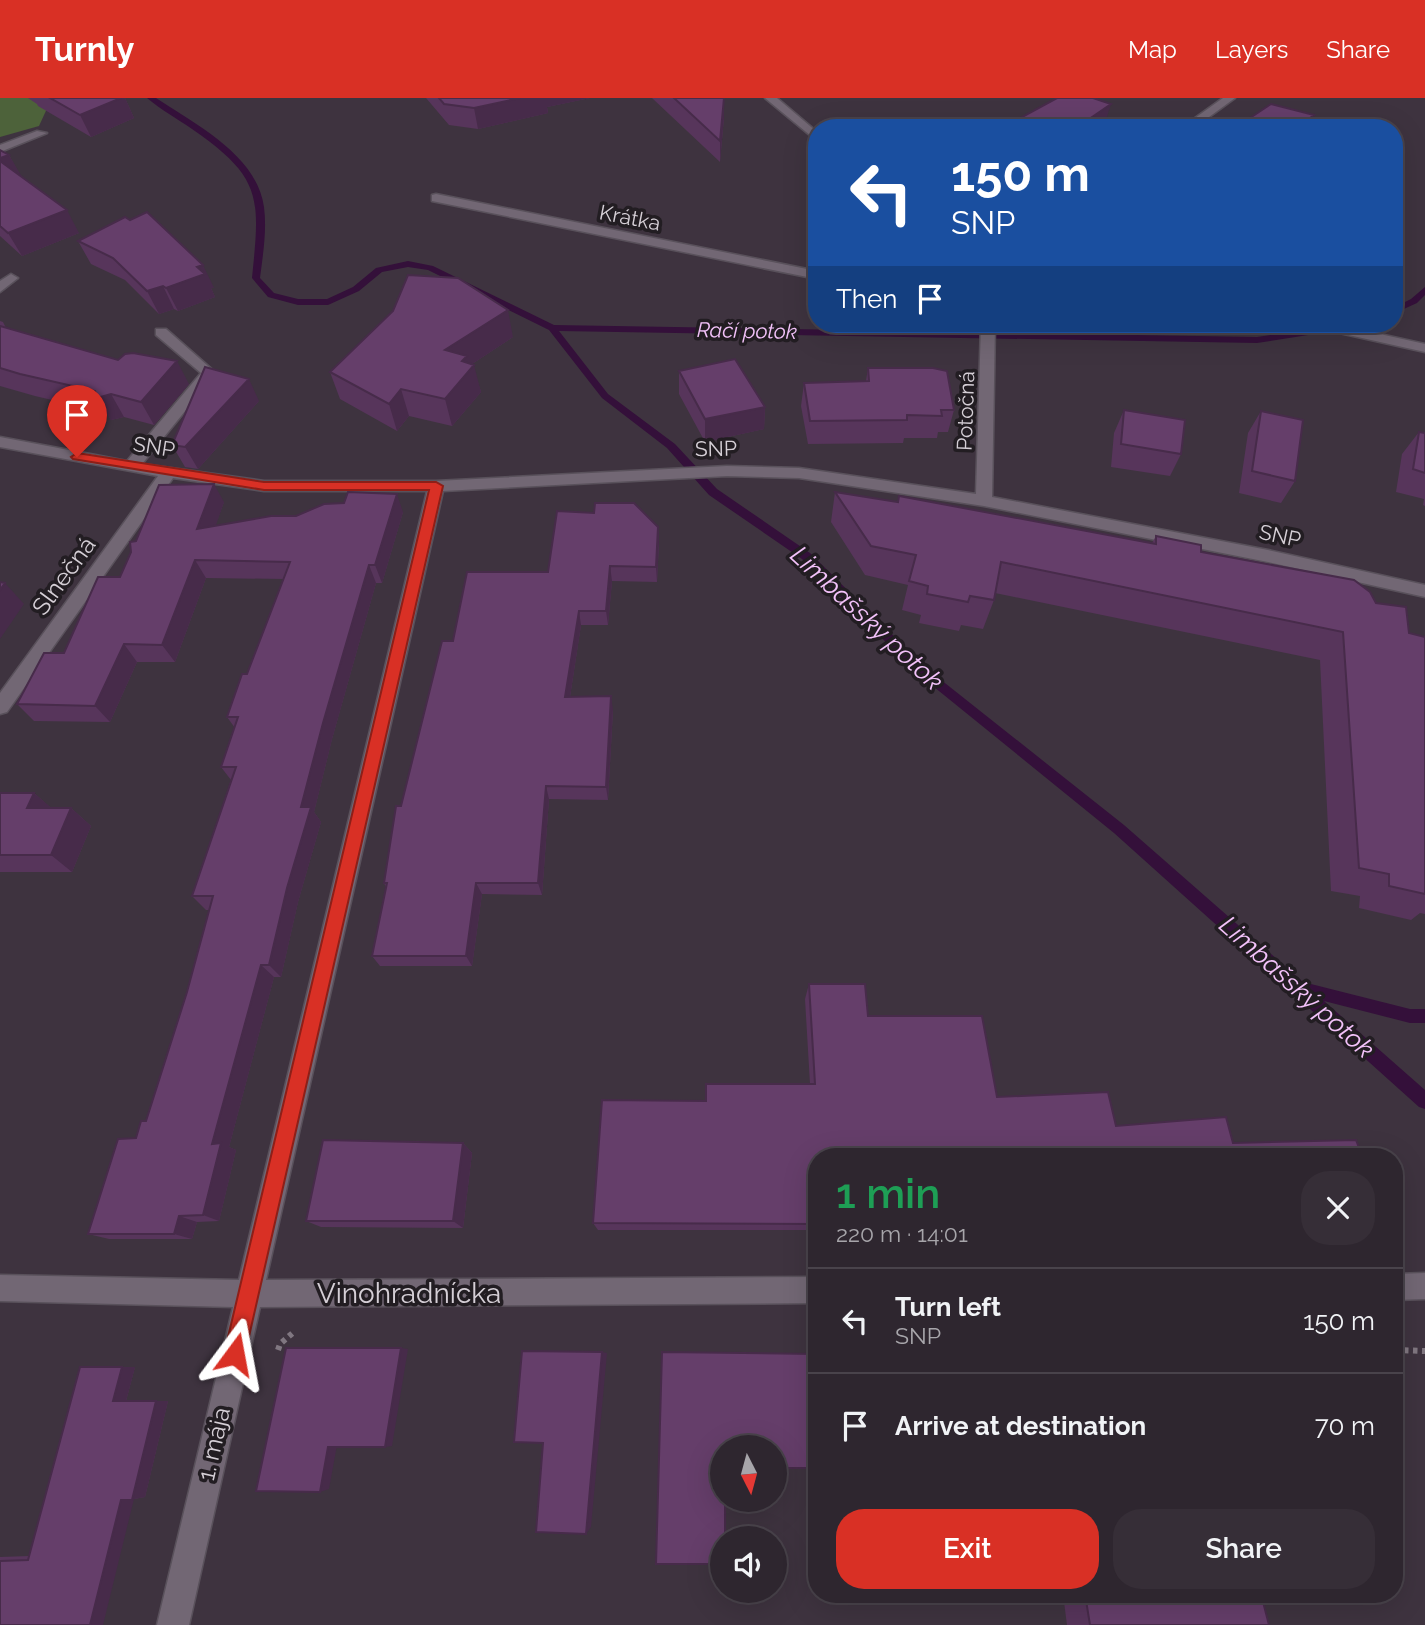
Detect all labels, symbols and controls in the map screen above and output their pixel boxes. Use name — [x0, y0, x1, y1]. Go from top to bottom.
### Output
text: Turnly — [35, 30, 134, 69]
text: Map — [1128, 35, 1177, 64]
text: Layers — [1215, 35, 1288, 64]
text: Share — [1326, 35, 1390, 64]
text: 150 m — [951, 145, 1090, 202]
icon: left — [836, 147, 927, 238]
street label: Krátka — [597, 199, 663, 236]
text: SNP — [951, 204, 1015, 241]
icon: arrive — [911, 280, 949, 318]
text: Then — [836, 284, 897, 314]
water label: Račí potok — [697, 317, 797, 344]
street label: Potočná — [952, 371, 979, 451]
pin — [47, 385, 107, 457]
icon: arrive — [58, 396, 96, 434]
street label: SNP — [131, 431, 177, 462]
street label: SNP — [695, 436, 737, 461]
street label: SNP — [1257, 519, 1303, 552]
street label: Slnečná — [26, 531, 102, 620]
water label: Limbašský potok — [785, 540, 949, 696]
water label: Limbašský potok — [1214, 910, 1380, 1064]
text: 1 min — [836, 1169, 940, 1218]
button: close — [1301, 1171, 1375, 1245]
text: 220 m · 14:01 — [836, 1220, 968, 1247]
street label: Vinohradnícka — [317, 1277, 501, 1310]
text: Turn left — [895, 1292, 1001, 1322]
icon: left — [836, 1302, 874, 1340]
text: 150 m — [1303, 1306, 1375, 1336]
position arrow — [198, 1317, 272, 1391]
text: SNP — [895, 1322, 941, 1349]
street label: 1. mája — [191, 1404, 236, 1483]
icon: arrive — [836, 1407, 874, 1445]
text: Arrive at destination — [895, 1411, 1146, 1441]
text: 70 m — [1315, 1411, 1375, 1441]
north arrow — [710, 1435, 788, 1512]
map controls — [710, 1435, 787, 1603]
button: Exit — [836, 1509, 1099, 1589]
button: Share — [1113, 1509, 1375, 1589]
button: sound — [710, 1526, 787, 1603]

